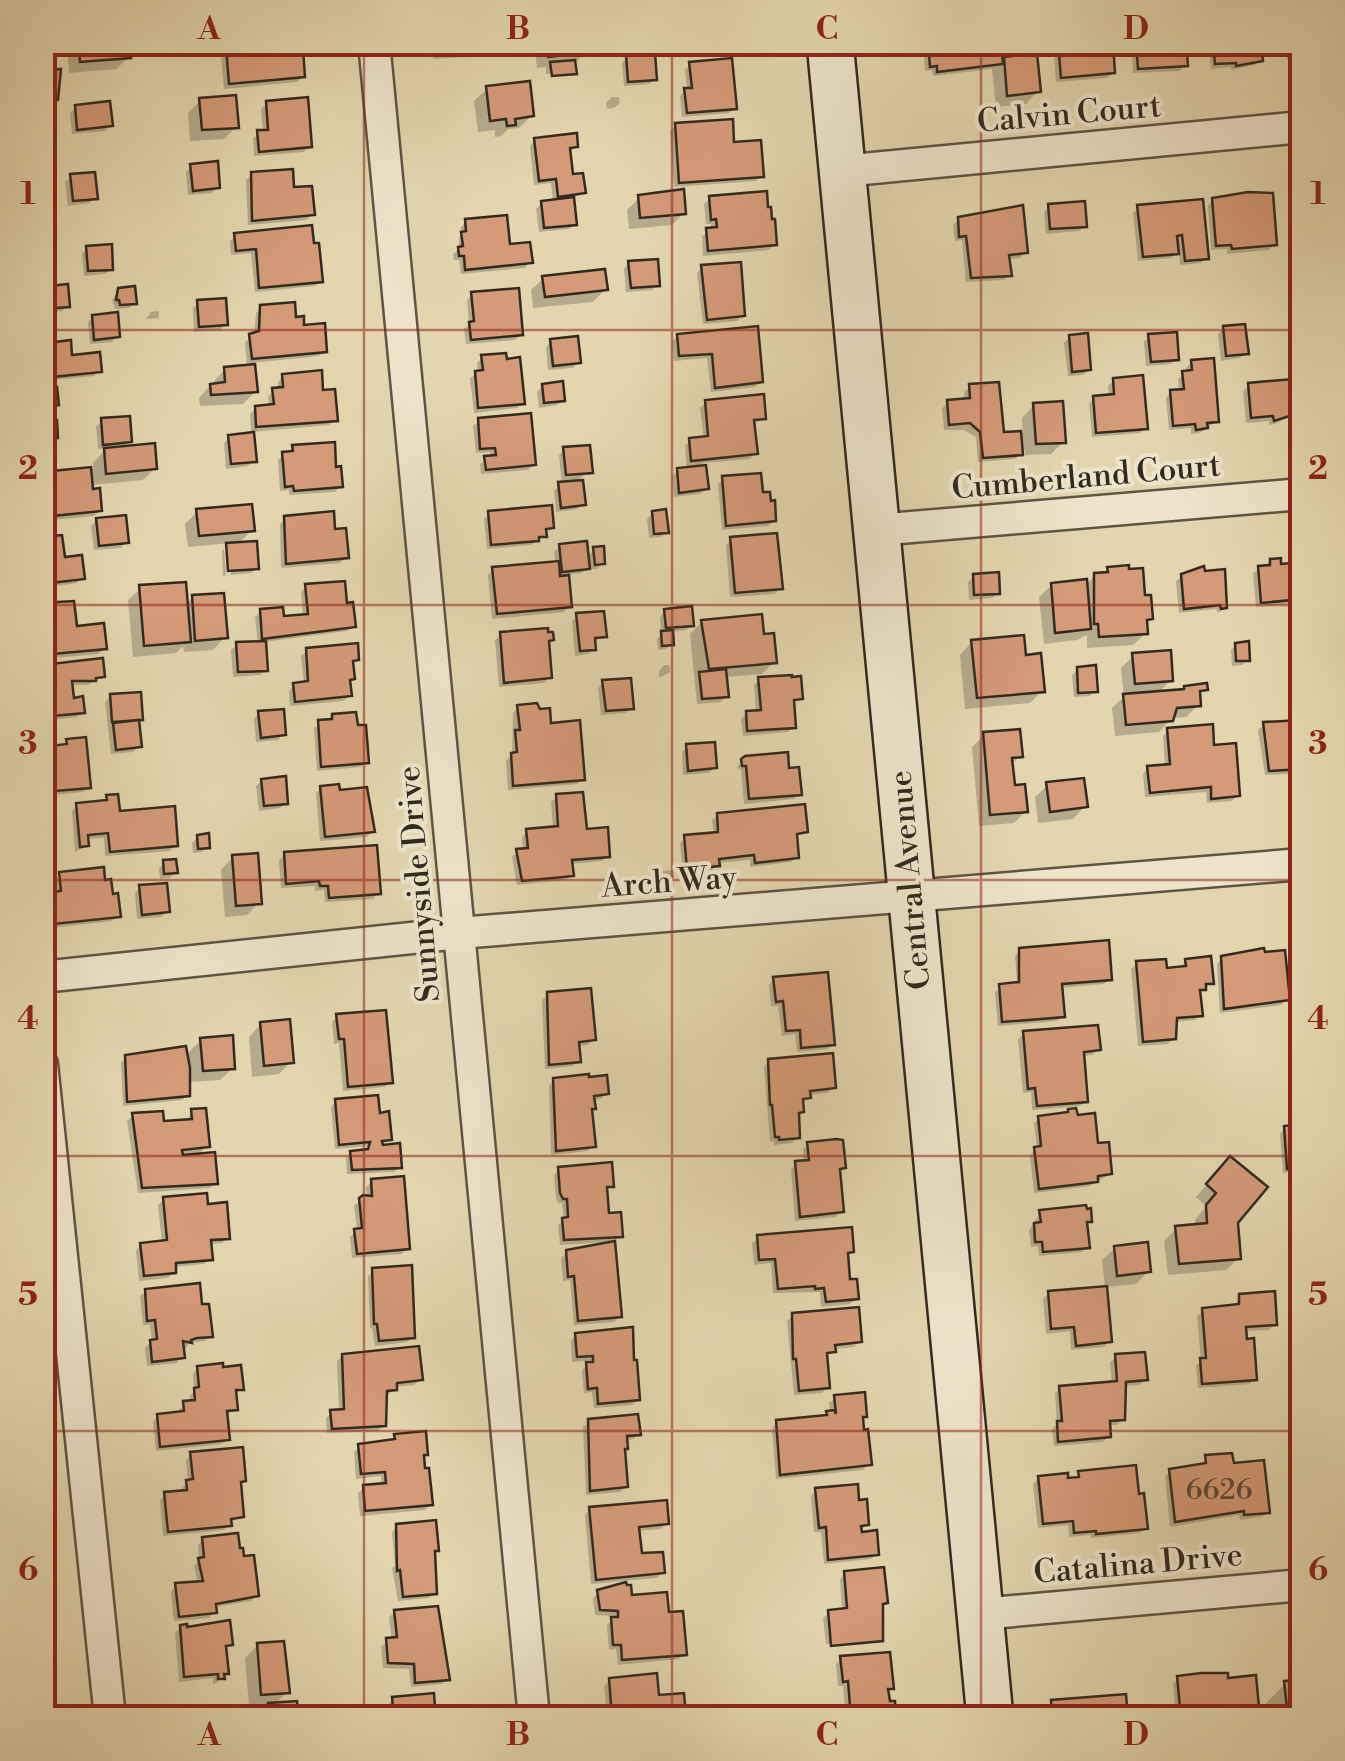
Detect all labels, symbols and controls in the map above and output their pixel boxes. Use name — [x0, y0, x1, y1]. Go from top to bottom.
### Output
text: A — [197, 9, 222, 49]
text: B — [506, 9, 530, 49]
text: C — [816, 9, 838, 49]
text: D — [1123, 9, 1149, 49]
street label: Calvin Court — [975, 86, 1163, 142]
text: 1 — [20, 174, 36, 214]
text: 1 — [1310, 174, 1326, 214]
street label: Cumberland Court — [950, 445, 1222, 509]
text: 2 — [18, 449, 38, 489]
text: 2 — [1308, 449, 1328, 489]
text: 3 — [18, 724, 38, 764]
text: 3 — [1308, 724, 1328, 764]
street label: Sunnyside Drive — [389, 764, 449, 1004]
street label: Central Avenue — [880, 769, 940, 991]
street label: Arch Way — [599, 857, 738, 907]
text: 4 — [17, 999, 39, 1039]
text: 4 — [1307, 999, 1329, 1039]
text: 5 — [18, 1275, 38, 1315]
text: 5 — [1308, 1275, 1328, 1315]
house number: 6626 — [1186, 1473, 1252, 1508]
street label: Catalina Drive — [1032, 1535, 1244, 1593]
text: 6 — [18, 1550, 38, 1590]
text: 6 — [1308, 1550, 1328, 1590]
text: A — [197, 1715, 222, 1755]
text: B — [506, 1715, 530, 1755]
text: C — [816, 1715, 838, 1755]
text: D — [1123, 1715, 1149, 1755]

